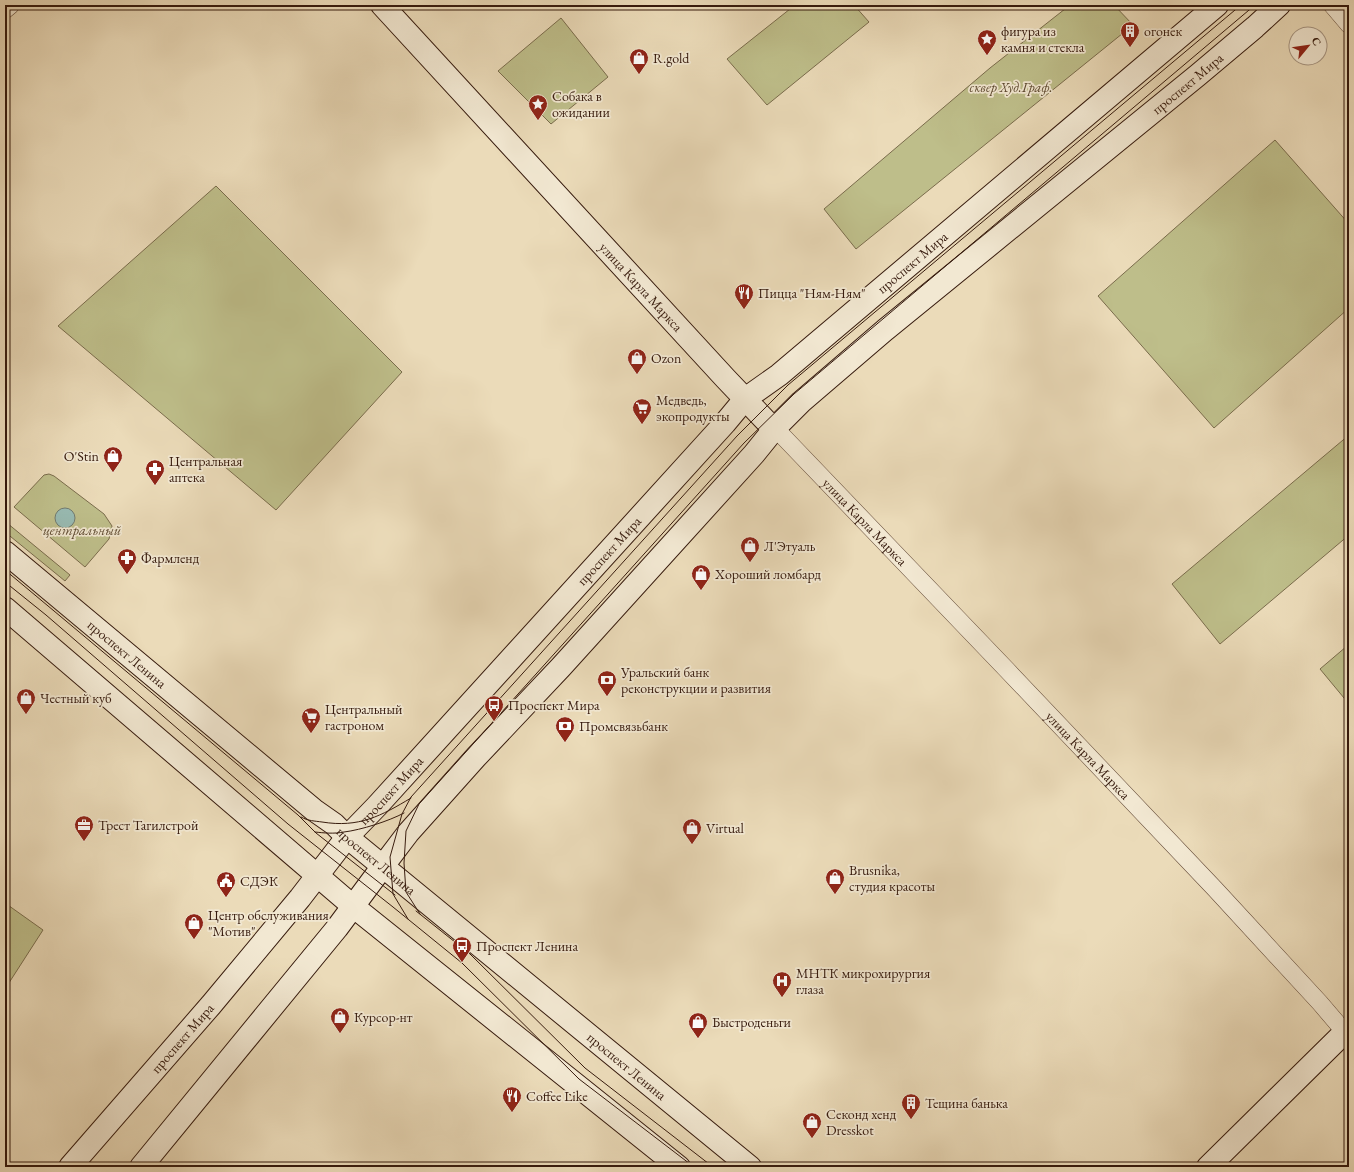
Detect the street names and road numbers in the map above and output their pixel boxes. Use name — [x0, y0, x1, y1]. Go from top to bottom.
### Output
street label: проспект Мира — [1148, 48, 1227, 118]
street label: проспект Мира — [873, 227, 952, 297]
street label: улица Карла Маркса — [596, 238, 687, 336]
street label: улица Карла Маркса — [819, 474, 912, 570]
street label: проспект Мира — [573, 512, 645, 589]
street label: проспект Ленина — [84, 616, 171, 692]
street label: улица Карла Маркса — [1042, 707, 1135, 804]
street label: проспект Мира — [355, 752, 427, 829]
street label: проспект Ленина — [333, 823, 420, 899]
street label: проспект Мира — [147, 999, 218, 1077]
street label: проспект Ленина — [583, 1028, 671, 1104]

